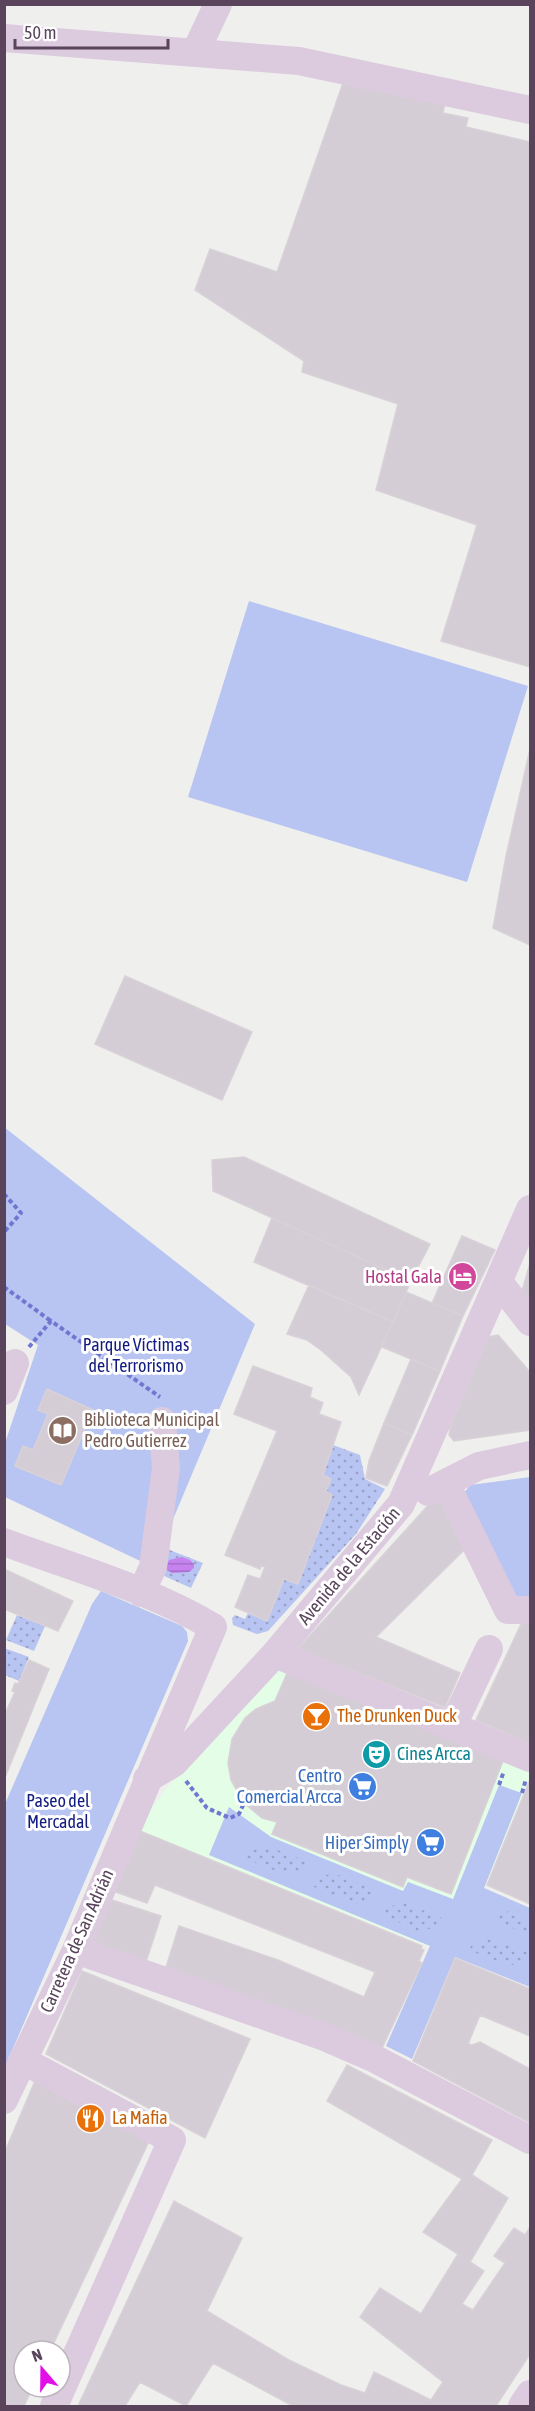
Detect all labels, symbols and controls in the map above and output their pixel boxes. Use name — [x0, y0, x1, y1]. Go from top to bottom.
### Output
scale bar — [15, 12, 168, 50]
text: 50 m — [24, 22, 56, 43]
hotel icon: Hostal Gala — [447, 1261, 479, 1293]
place label: Hostal Gala — [365, 1266, 442, 1287]
park label: Parque Víctimas del Terrorismo — [83, 1334, 189, 1376]
place label: Biblioteca Municipal Pedro Gutierrez — [84, 1409, 219, 1451]
library icon: Biblioteca Municipal Pedro Gutierrez — [47, 1414, 79, 1446]
street label: Avenida de la Estación — [293, 1503, 404, 1629]
bar icon: The Drunken Duck — [300, 1700, 332, 1732]
place label: The Drunken Duck — [337, 1705, 457, 1726]
theatre icon: Cines Arcca — [360, 1738, 392, 1770]
place label: Cines Arcca — [397, 1743, 471, 1764]
place label: Centro Comercial Arcca — [237, 1765, 342, 1807]
supermarket icon: Centro Comercial Arcca — [347, 1770, 379, 1802]
park label: Paseo del Mercadal — [26, 1790, 90, 1832]
supermarket icon: Hiper Simply — [414, 1827, 446, 1859]
place label: Hiper Simply — [325, 1832, 409, 1853]
street label: Carretera de San Adrián — [36, 1866, 118, 2016]
restaurant icon: La Mafia — [75, 2102, 107, 2134]
place label: La Mafia — [112, 2107, 168, 2128]
north arrow — [12, 2339, 72, 2399]
text: N — [29, 2345, 44, 2365]

